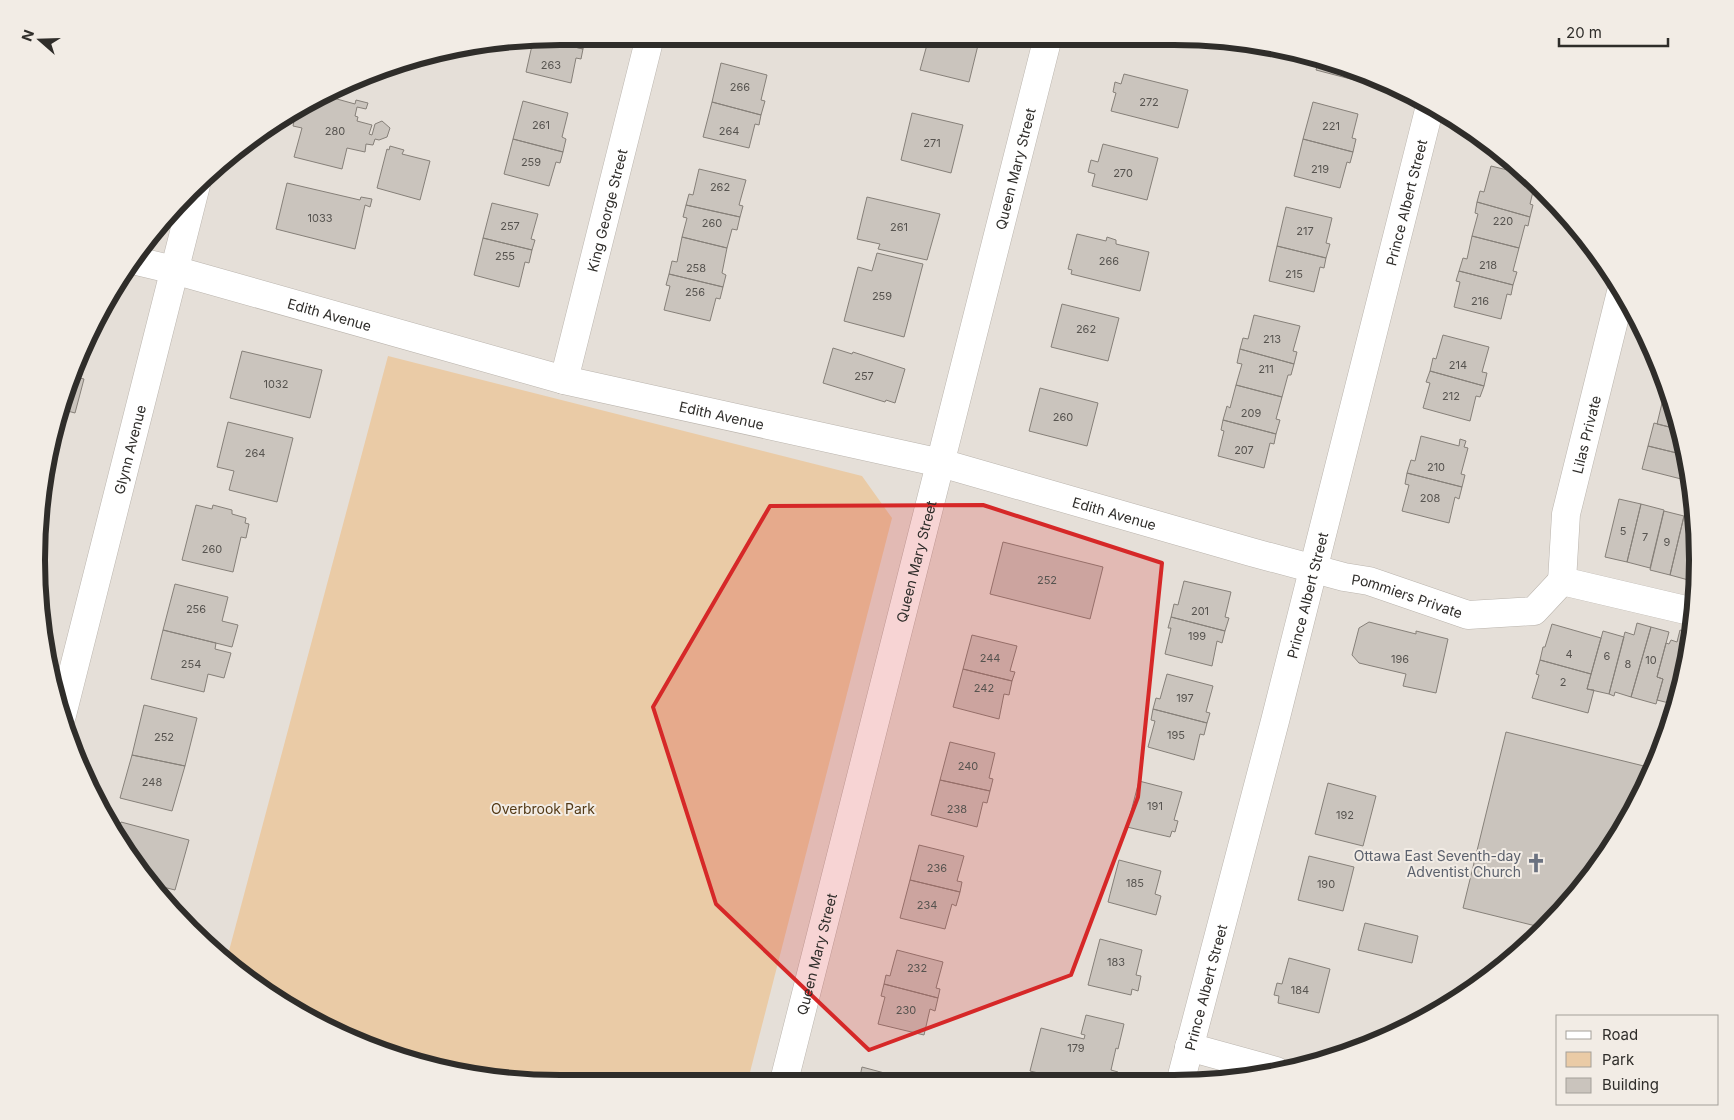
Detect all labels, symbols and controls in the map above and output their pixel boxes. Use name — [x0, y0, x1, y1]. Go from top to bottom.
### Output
north arrow — [15, 15, 65, 65]
scale bar — [1559, 15, 1668, 47]
text: 20 m — [1566, 23, 1602, 42]
text: N — [18, 27, 37, 43]
house number: 263 — [541, 58, 561, 72]
house number: 266 — [730, 80, 750, 94]
house number: 272 — [1139, 95, 1159, 109]
street label: Queen Mary Street — [991, 106, 1038, 231]
house number: 261 — [532, 118, 550, 132]
house number: 221 — [1322, 119, 1340, 133]
house number: 280 — [325, 124, 345, 138]
house number: 264 — [719, 124, 739, 138]
house number: 271 — [923, 136, 941, 150]
street label: Prince Albert Street — [1382, 137, 1430, 267]
street label: King George Street — [583, 147, 630, 274]
house number: 259 — [521, 155, 541, 169]
house number: 219 — [1311, 162, 1329, 176]
house number: 270 — [1113, 166, 1133, 180]
house number: 262 — [710, 180, 730, 194]
house number: 1033 — [307, 211, 333, 225]
house number: 220 — [1493, 214, 1513, 228]
house number: 260 — [702, 216, 722, 230]
house number: 257 — [500, 219, 520, 233]
house number: 261 — [890, 220, 908, 234]
house number: 217 — [1296, 224, 1314, 238]
house number: 255 — [495, 249, 515, 263]
house number: 266 — [1099, 254, 1119, 268]
house number: 218 — [1479, 258, 1497, 272]
house number: 258 — [686, 261, 706, 275]
house number: 215 — [1285, 267, 1303, 281]
house number: 256 — [685, 285, 705, 299]
house number: 259 — [872, 289, 892, 303]
street label: Edith Avenue — [286, 294, 374, 334]
house number: 216 — [1471, 294, 1489, 308]
house number: 262 — [1076, 322, 1096, 336]
house number: 213 — [1263, 332, 1281, 346]
house number: 214 — [1449, 358, 1467, 372]
house number: 211 — [1258, 362, 1274, 376]
house number: 257 — [854, 369, 874, 383]
house number: 1032 — [264, 377, 288, 391]
house number: 212 — [1442, 389, 1460, 403]
street label: Lilas Private — [1568, 394, 1604, 475]
street label: Edith Avenue — [678, 397, 766, 432]
street label: Glynn Avenue — [110, 403, 149, 496]
house number: 209 — [1241, 406, 1261, 420]
house number: 260 — [1053, 410, 1073, 424]
house number: 207 — [1234, 443, 1254, 457]
house number: 264 — [245, 446, 265, 460]
house number: 210 — [1427, 460, 1445, 474]
house number: 208 — [1420, 491, 1440, 505]
street label: Edith Avenue — [1071, 493, 1158, 533]
street label: Queen Mary Street — [892, 498, 939, 624]
house number: 5 — [1620, 524, 1627, 538]
street label: Prince Albert Street — [1283, 530, 1331, 660]
house number: 7 — [1642, 530, 1648, 544]
house number: 9 — [1664, 535, 1671, 549]
house number: 260 — [202, 542, 222, 556]
street label: Pommiers Private — [1350, 570, 1465, 621]
house number: 252 — [1037, 573, 1057, 587]
house number: 256 — [186, 602, 206, 616]
house number: 201 — [1191, 604, 1209, 618]
house number: 199 — [1188, 629, 1206, 643]
house number: 4 — [1565, 647, 1573, 661]
house number: 6 — [1604, 649, 1611, 663]
house number: 244 — [980, 651, 1000, 665]
house number: 196 — [1391, 652, 1409, 666]
house number: 10 — [1645, 653, 1657, 667]
house number: 254 — [181, 657, 201, 671]
house number: 8 — [1625, 657, 1632, 671]
house number: 2 — [1560, 675, 1566, 689]
house number: 242 — [974, 681, 994, 695]
house number: 197 — [1176, 691, 1194, 705]
house number: 195 — [1167, 728, 1185, 742]
house number: 252 — [154, 730, 174, 744]
house number: 240 — [958, 759, 978, 773]
house number: 248 — [142, 775, 162, 789]
house number: 191 — [1147, 799, 1163, 813]
park label: Overbrook Park — [491, 800, 595, 817]
house number: 238 — [947, 802, 967, 816]
house number: 192 — [1336, 808, 1354, 822]
place label: Ottawa East Seventh-day Adventist Church — [1354, 847, 1521, 880]
church icon: Ottawa East Seventh-day Adventist Church — [1525, 852, 1547, 874]
house number: 236 — [927, 861, 947, 875]
house number: 185 — [1126, 876, 1144, 890]
house number: 190 — [1317, 877, 1335, 891]
street label: Queen Mary Street — [793, 891, 840, 1017]
house number: 234 — [917, 898, 937, 912]
street label: Prince Albert Street — [1180, 922, 1230, 1052]
house number: 183 — [1107, 955, 1125, 969]
house number: 232 — [907, 961, 927, 975]
house number: 184 — [1291, 983, 1309, 997]
house number: 230 — [896, 1003, 916, 1017]
legend — [1556, 1015, 1719, 1105]
text: Road — [1602, 1025, 1638, 1044]
house number: 179 — [1067, 1041, 1085, 1055]
text: Park — [1602, 1050, 1635, 1069]
text: Building — [1602, 1075, 1659, 1094]

